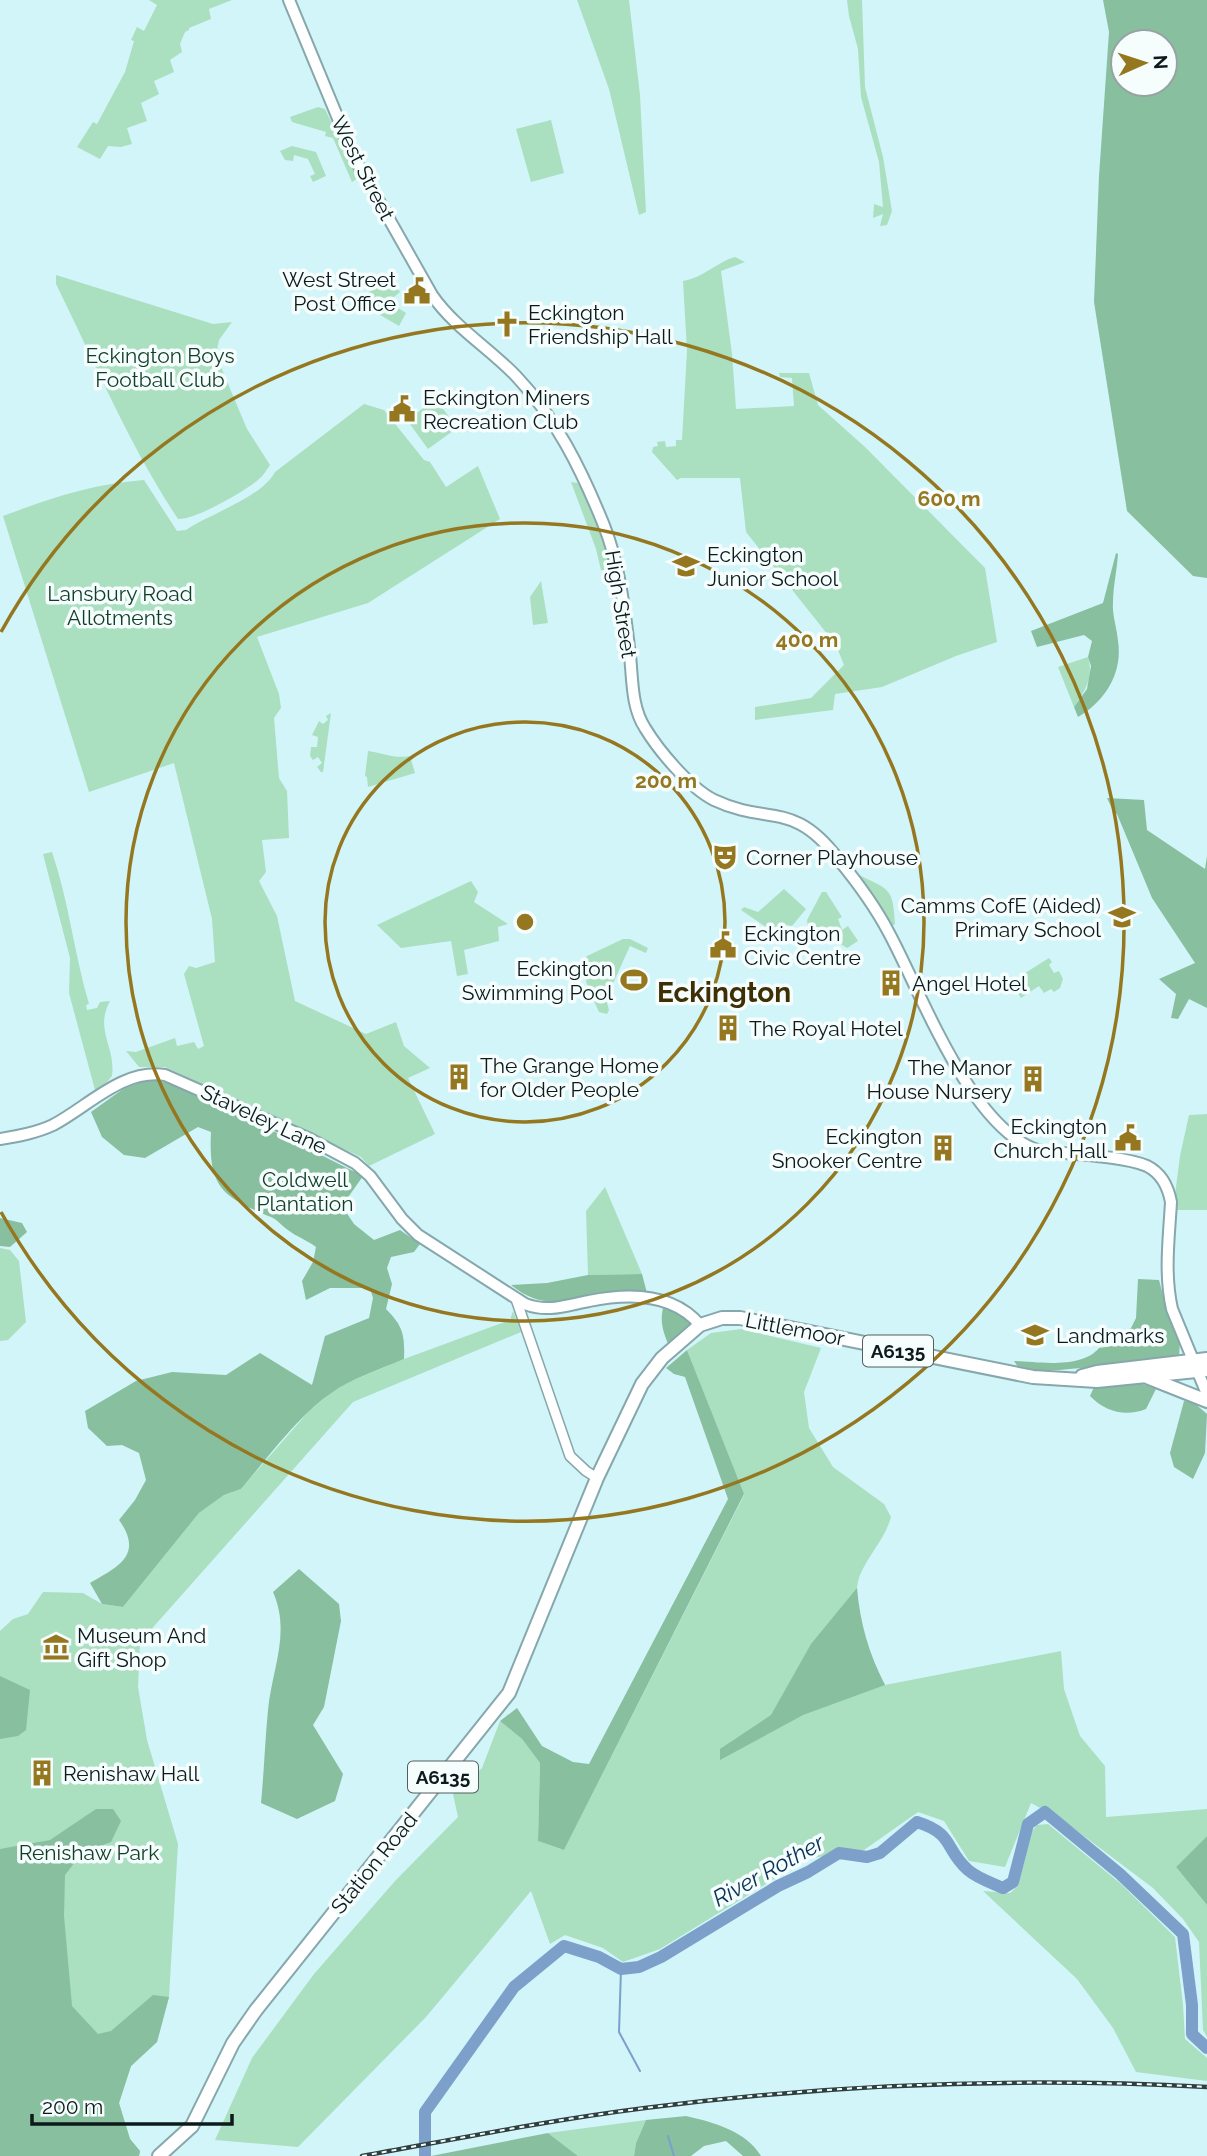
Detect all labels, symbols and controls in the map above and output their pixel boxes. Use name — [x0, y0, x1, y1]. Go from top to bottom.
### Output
north arrow — [1109, 28, 1179, 98]
text: N — [1150, 54, 1172, 70]
street label: West Street — [326, 112, 400, 224]
place label: West Street Post Office — [282, 267, 396, 316]
public building icon: West Street Post Office — [402, 276, 432, 306]
place label: Eckington Friendship Hall — [528, 300, 673, 349]
church icon: Eckington Friendship Hall — [492, 309, 522, 339]
park label: Eckington Boys Football Club — [85, 343, 235, 392]
place label: Eckington Miners Recreation Club — [423, 385, 590, 434]
public building icon: Eckington Miners Recreation Club — [387, 394, 417, 424]
text: 600 m — [917, 486, 981, 511]
place label: Eckington Junior School — [707, 542, 839, 591]
street label: High Street — [600, 548, 642, 660]
school or university icon: Eckington Junior School — [671, 551, 701, 581]
park label: Lansbury Road Allotments — [47, 581, 193, 630]
text: 400 m — [776, 627, 838, 652]
text: 200 m — [635, 768, 697, 793]
theatre icon: Corner Playhouse — [710, 842, 740, 872]
place label: Corner Playhouse — [746, 845, 918, 870]
place label: Camms CofE (Aided) Primary School — [901, 893, 1101, 942]
school or university icon: Camms CofE (Aided) Primary School — [1107, 902, 1137, 932]
centre of rings — [513, 910, 537, 934]
place label: Eckington Civic Centre — [744, 921, 861, 970]
public building icon: Eckington Civic Centre — [708, 930, 738, 960]
place label: Eckington Swimming Pool — [462, 956, 613, 1005]
sports icon: Eckington Swimming Pool — [619, 965, 649, 995]
building icon: Angel Hotel — [876, 968, 906, 998]
place label: Angel Hotel — [912, 971, 1027, 996]
district label: Eckington — [657, 976, 791, 1009]
building icon: The Royal Hotel — [713, 1013, 743, 1043]
place label: The Royal Hotel — [749, 1016, 903, 1041]
place label: The Grange Home for Older People — [480, 1053, 659, 1102]
place label: The Manor House Nursery — [867, 1055, 1013, 1104]
building icon: The Grange Home for Older People — [444, 1062, 474, 1092]
building icon: The Manor House Nursery — [1018, 1064, 1048, 1094]
street label: Staveley Lane — [197, 1079, 331, 1159]
place label: Eckington Church Hall — [993, 1114, 1107, 1163]
public building icon: Eckington Church Hall — [1113, 1123, 1143, 1153]
place label: Eckington Snooker Centre — [772, 1124, 922, 1173]
building icon: Eckington Snooker Centre — [928, 1133, 958, 1163]
park label: Coldwell Plantation — [256, 1167, 354, 1216]
street label: Littlemoor — [743, 1307, 847, 1351]
school or university icon: Landmarks — [1020, 1320, 1050, 1350]
place label: Landmarks — [1056, 1323, 1164, 1348]
road number: A6135 — [863, 1336, 933, 1366]
place label: Museum And Gift Shop — [77, 1623, 206, 1672]
museum icon: Museum And Gift Shop — [41, 1632, 71, 1662]
building icon: Renishaw Hall — [27, 1758, 57, 1788]
place label: Renishaw Hall — [63, 1761, 199, 1786]
road number: A6135 — [408, 1762, 478, 1792]
street label: Station Road — [326, 1807, 422, 1919]
water label: River Rother — [708, 1828, 829, 1912]
park label: Renishaw Park — [19, 1840, 159, 1865]
scale bar — [32, 2082, 231, 2126]
text: 200 m — [42, 2094, 103, 2119]

